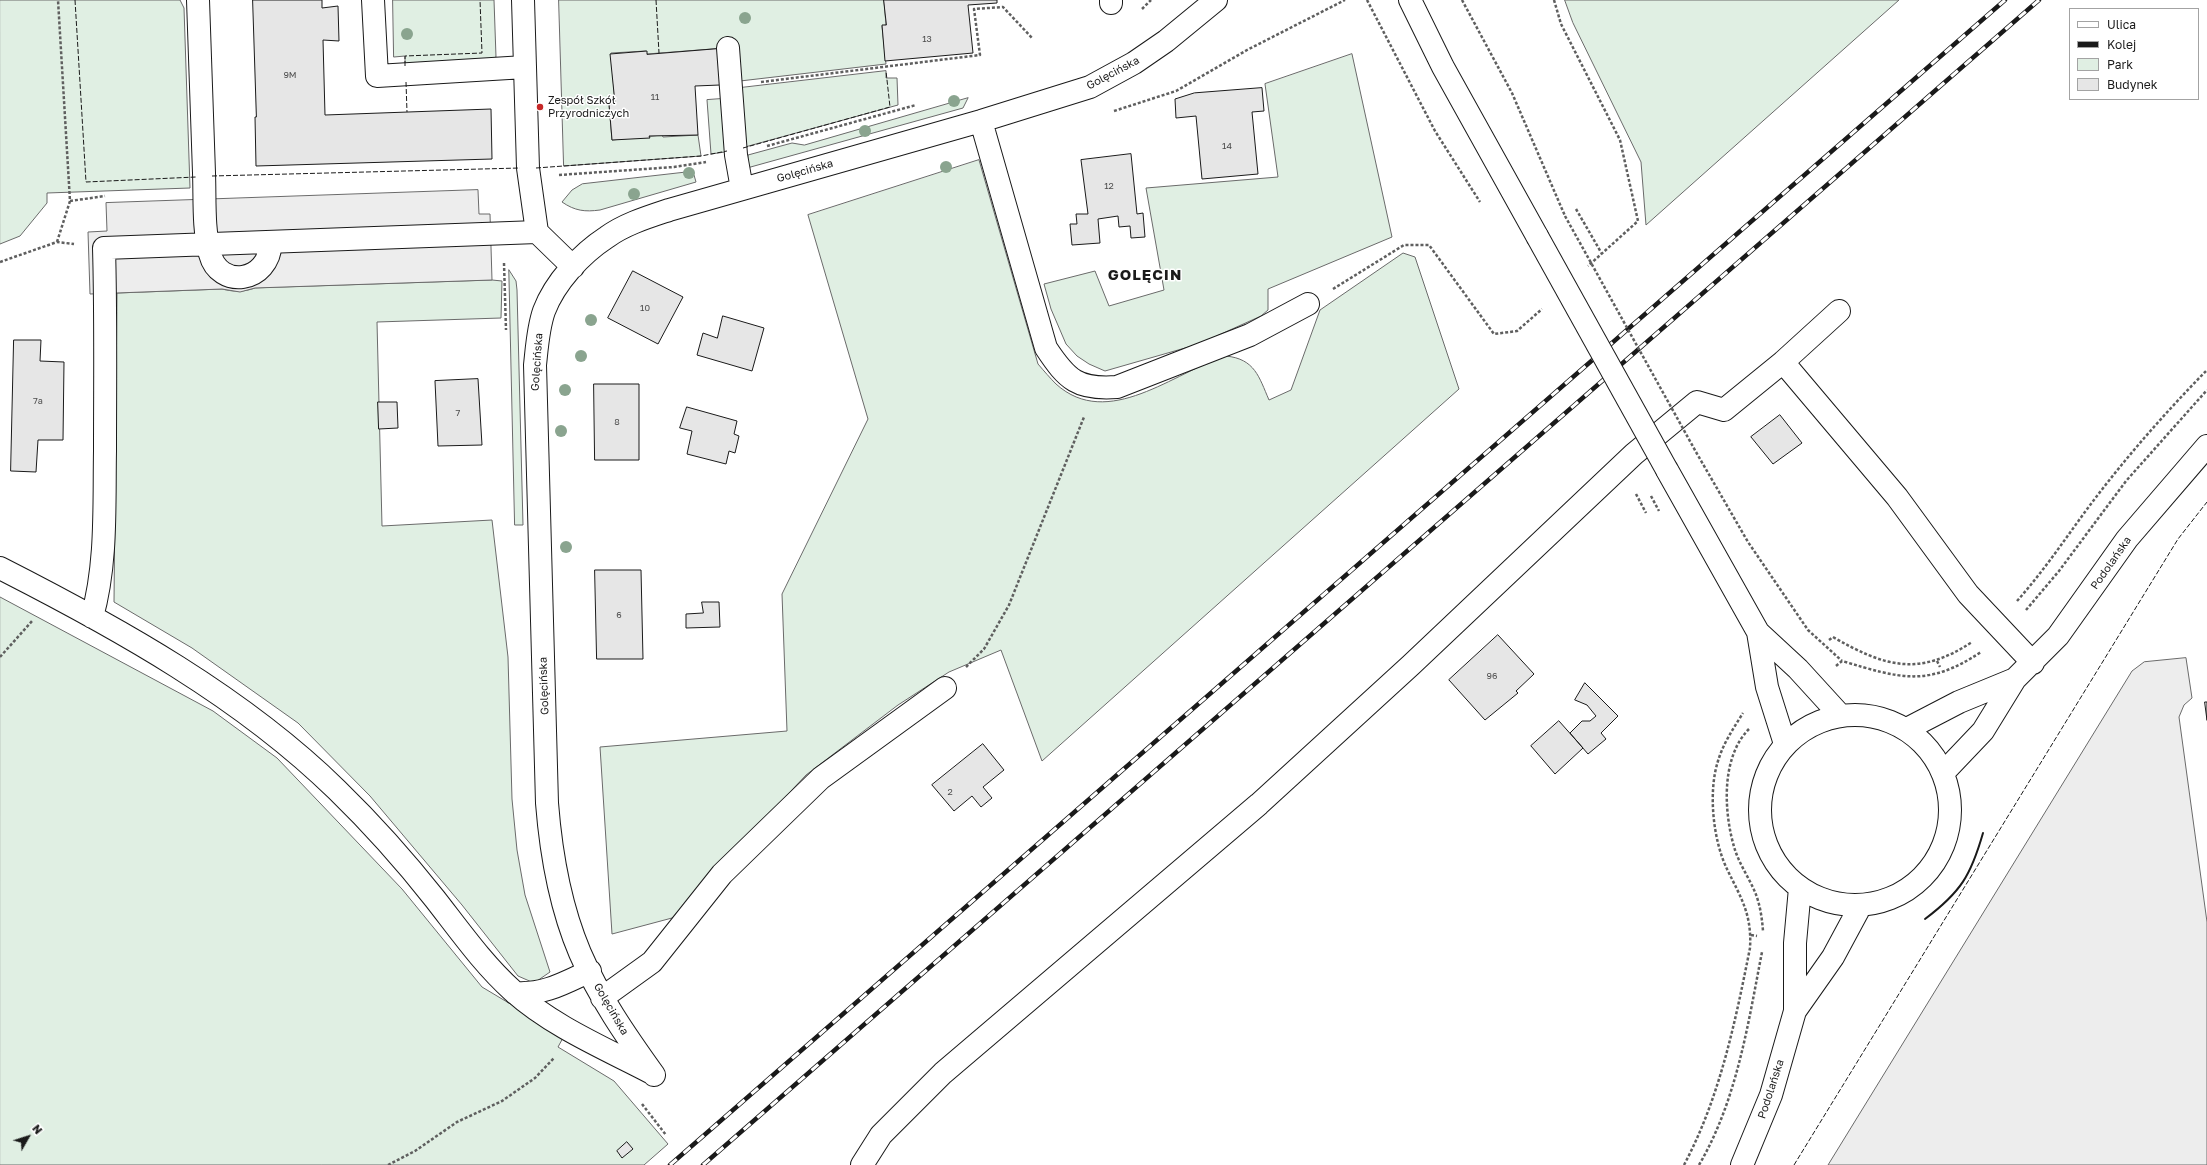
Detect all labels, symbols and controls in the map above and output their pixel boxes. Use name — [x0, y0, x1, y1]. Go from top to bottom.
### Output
legend — [2069, 8, 2199, 100]
text: Ulica — [2107, 17, 2136, 32]
house number: 13 — [922, 34, 932, 44]
text: Kolej — [2107, 37, 2136, 52]
street label: Golęcińska — [1084, 54, 1142, 92]
text: Park — [2107, 57, 2133, 72]
house number: 9M — [283, 70, 297, 80]
text: Budynek — [2107, 77, 2158, 92]
house number: 11 — [651, 92, 659, 102]
place label: Zespół Szkół Przyrodniczych — [548, 94, 629, 120]
marker: Zespół Szkół Przyrodniczych — [535, 102, 545, 112]
house number: 14 — [1222, 141, 1232, 151]
street label: Golęcińska — [775, 157, 835, 185]
house number: 12 — [1104, 181, 1114, 191]
district label: GOLĘCIN — [1108, 266, 1182, 284]
house number: 10 — [640, 303, 650, 313]
street label: Golęcińska — [528, 333, 546, 391]
house number: 7a — [33, 396, 43, 406]
house number: 7 — [456, 408, 460, 418]
house number: 8 — [614, 417, 620, 427]
street label: Podolańska — [2088, 534, 2134, 592]
house number: 6 — [616, 610, 622, 620]
street label: Golęcińska — [536, 657, 552, 715]
house number: 96 — [1487, 671, 1497, 681]
house number: 2 — [947, 787, 953, 797]
street label: Golęcińska — [591, 981, 631, 1037]
street label: Podolańska — [1755, 1058, 1787, 1120]
north arrow — [8, 1117, 48, 1157]
text: N — [30, 1122, 45, 1136]

